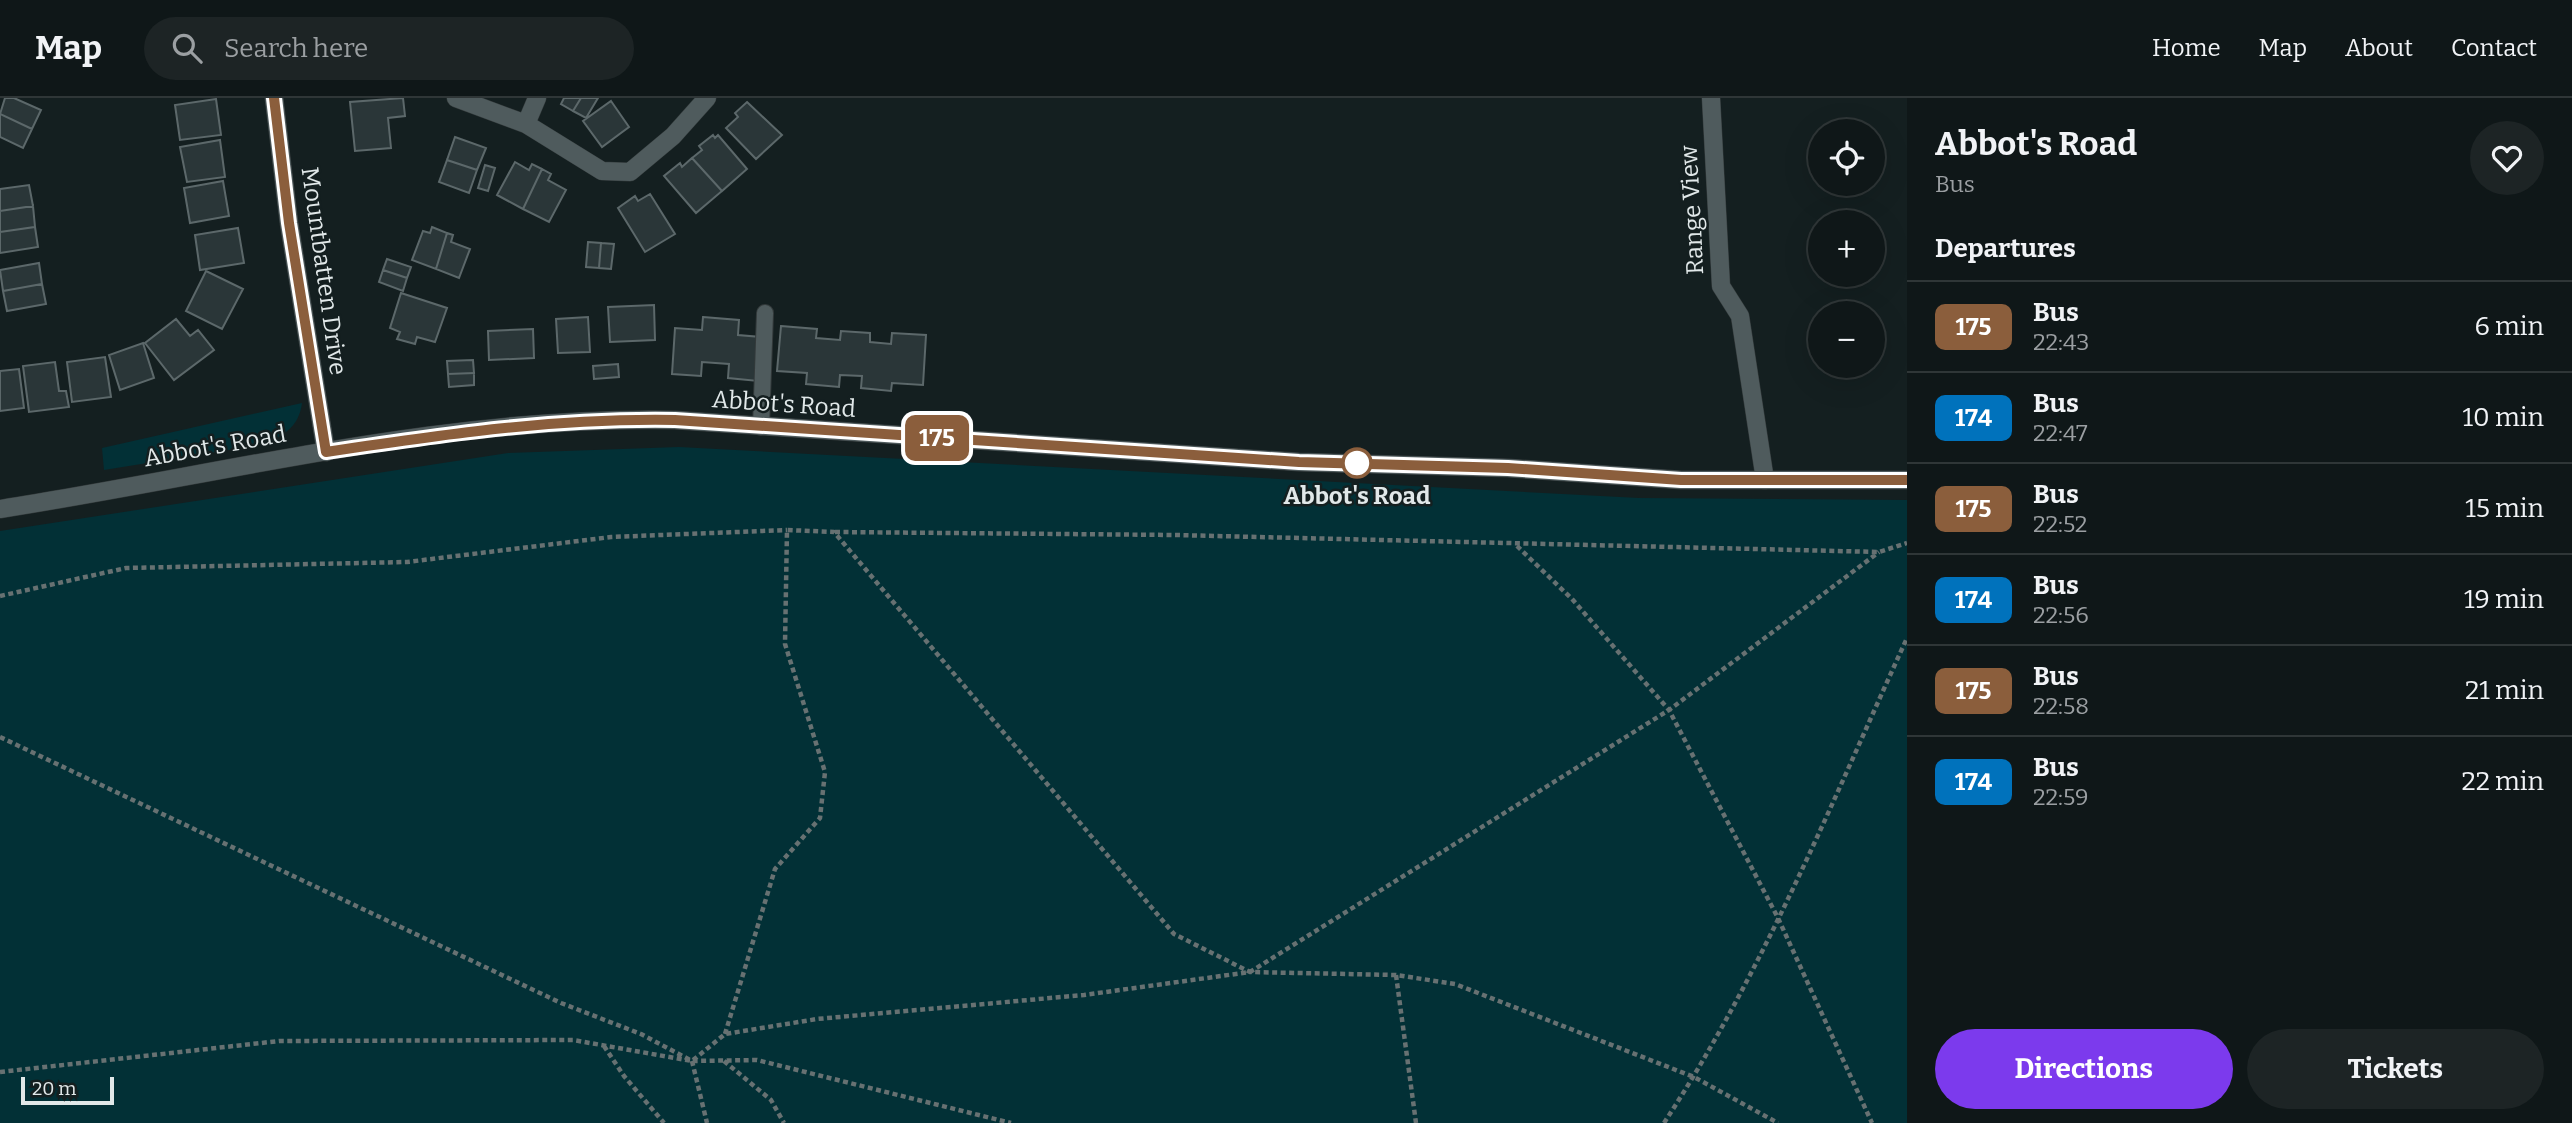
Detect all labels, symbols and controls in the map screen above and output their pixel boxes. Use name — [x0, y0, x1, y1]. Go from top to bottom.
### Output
search box — [144, 17, 634, 80]
text: Map — [35, 28, 102, 68]
icon: search — [168, 29, 206, 67]
text: Search here — [224, 33, 368, 64]
text: Home — [2152, 34, 2221, 62]
text: Map — [2259, 34, 2307, 62]
text: About — [2345, 34, 2413, 62]
text: Contact — [2451, 34, 2537, 62]
map controls — [1808, 119, 1885, 378]
button: locate — [1808, 119, 1885, 196]
button: heart — [2470, 121, 2544, 195]
text: Abbot's Road — [1935, 124, 2137, 164]
street label: Range View — [1675, 144, 1709, 275]
street label: Mountbatten Drive — [296, 165, 352, 377]
text: Bus — [1935, 170, 1975, 198]
button: + — [1808, 210, 1885, 287]
text: Departures — [1935, 233, 2076, 264]
text: Bus — [2033, 297, 2079, 328]
button: − — [1808, 301, 1885, 378]
text: 6 min — [2475, 311, 2544, 342]
text: 175 — [1956, 313, 1991, 341]
text: 22:43 — [2033, 328, 2089, 356]
street label: Abbot's Road — [711, 385, 857, 423]
text: Bus — [2033, 388, 2079, 419]
text: 10 min — [2463, 402, 2544, 433]
text: 174 — [1955, 404, 1992, 432]
line badge: 175 — [897, 415, 977, 461]
text: 22:47 — [2033, 419, 2088, 447]
street label: Abbot's Road — [142, 420, 288, 472]
text: 175 — [919, 424, 955, 452]
marker: Abbot's Road — [1342, 448, 1372, 478]
text: Bus — [2033, 479, 2079, 510]
place label: Abbot's Road — [1284, 482, 1431, 510]
text: 15 min — [2465, 493, 2544, 524]
text: 175 — [1956, 495, 1991, 523]
text: 22:52 — [2033, 510, 2087, 538]
text: Bus — [2033, 570, 2079, 601]
text: 19 min — [2464, 584, 2544, 615]
text: 174 — [1955, 586, 1992, 614]
text: 22:56 — [2033, 601, 2089, 629]
text: Bus — [2033, 661, 2079, 692]
text: 21 min — [2465, 675, 2544, 706]
text: 175 — [1956, 677, 1991, 705]
text: 22:58 — [2033, 692, 2089, 720]
text: Bus — [2033, 752, 2079, 783]
text: 22 min — [2462, 766, 2544, 797]
text: 174 — [1955, 768, 1992, 796]
text: 22:59 — [2033, 783, 2088, 811]
button: Directions — [1935, 1029, 2233, 1109]
button: Tickets — [2247, 1029, 2544, 1109]
scale bar — [21, 1074, 114, 1106]
text: 20 m — [32, 1077, 76, 1100]

